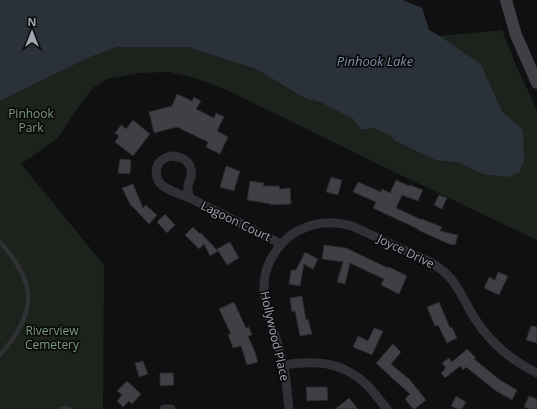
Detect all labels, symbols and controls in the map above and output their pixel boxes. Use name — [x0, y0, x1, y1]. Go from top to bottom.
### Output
north arrow — [12, 12, 52, 52]
text: N — [28, 14, 36, 29]
water label: Pinhook Lake — [337, 52, 414, 70]
park label: Pinhook Park — [8, 105, 55, 136]
street label: Lagoon Court — [198, 197, 274, 245]
street label: Joyce Drive — [374, 229, 438, 272]
street label: Hollywood Place — [256, 289, 294, 383]
park label: Riverview Cemetery — [25, 322, 80, 353]

